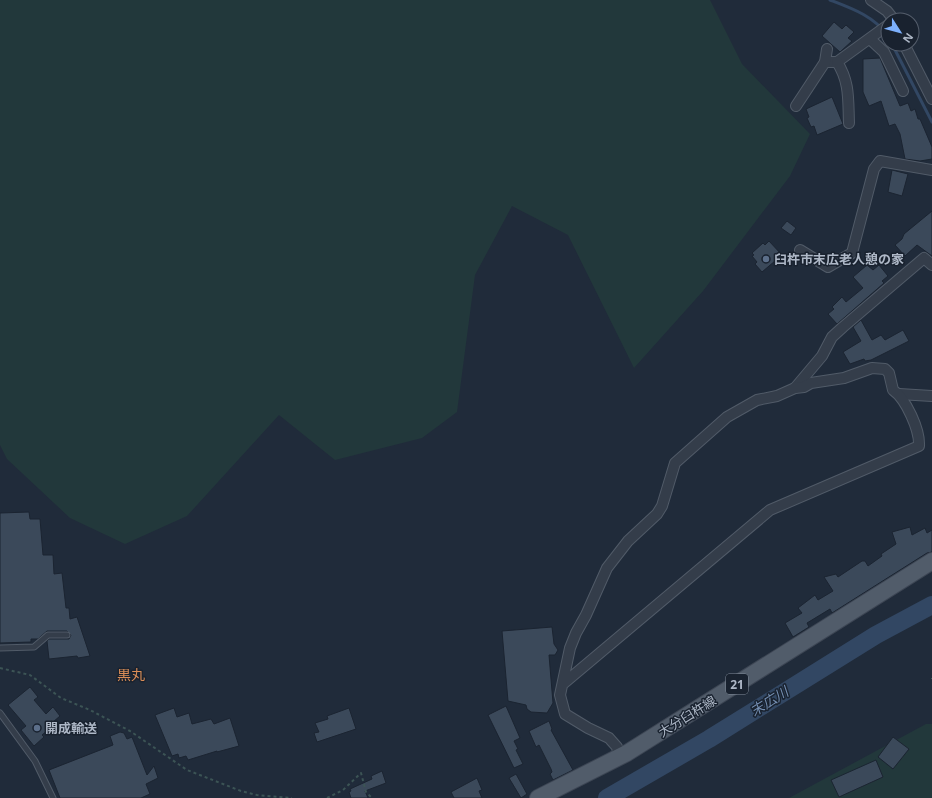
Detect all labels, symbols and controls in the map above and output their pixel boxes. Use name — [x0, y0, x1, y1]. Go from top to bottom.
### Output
north arrow — [880, 12, 920, 52]
text: N — [900, 30, 917, 46]
place label: 臼杵市末広老人憩の家 — [774, 250, 904, 268]
marker: 臼杵市末広老人憩の家 — [761, 254, 771, 264]
district label: 黒丸 — [117, 665, 145, 684]
road number: 21 — [726, 674, 748, 694]
water label: 末広川 — [746, 681, 794, 720]
street label: 大分臼杵線 — [655, 691, 719, 741]
place label: 開成輸送 — [45, 719, 97, 737]
marker: 開成輸送 — [32, 723, 42, 733]

